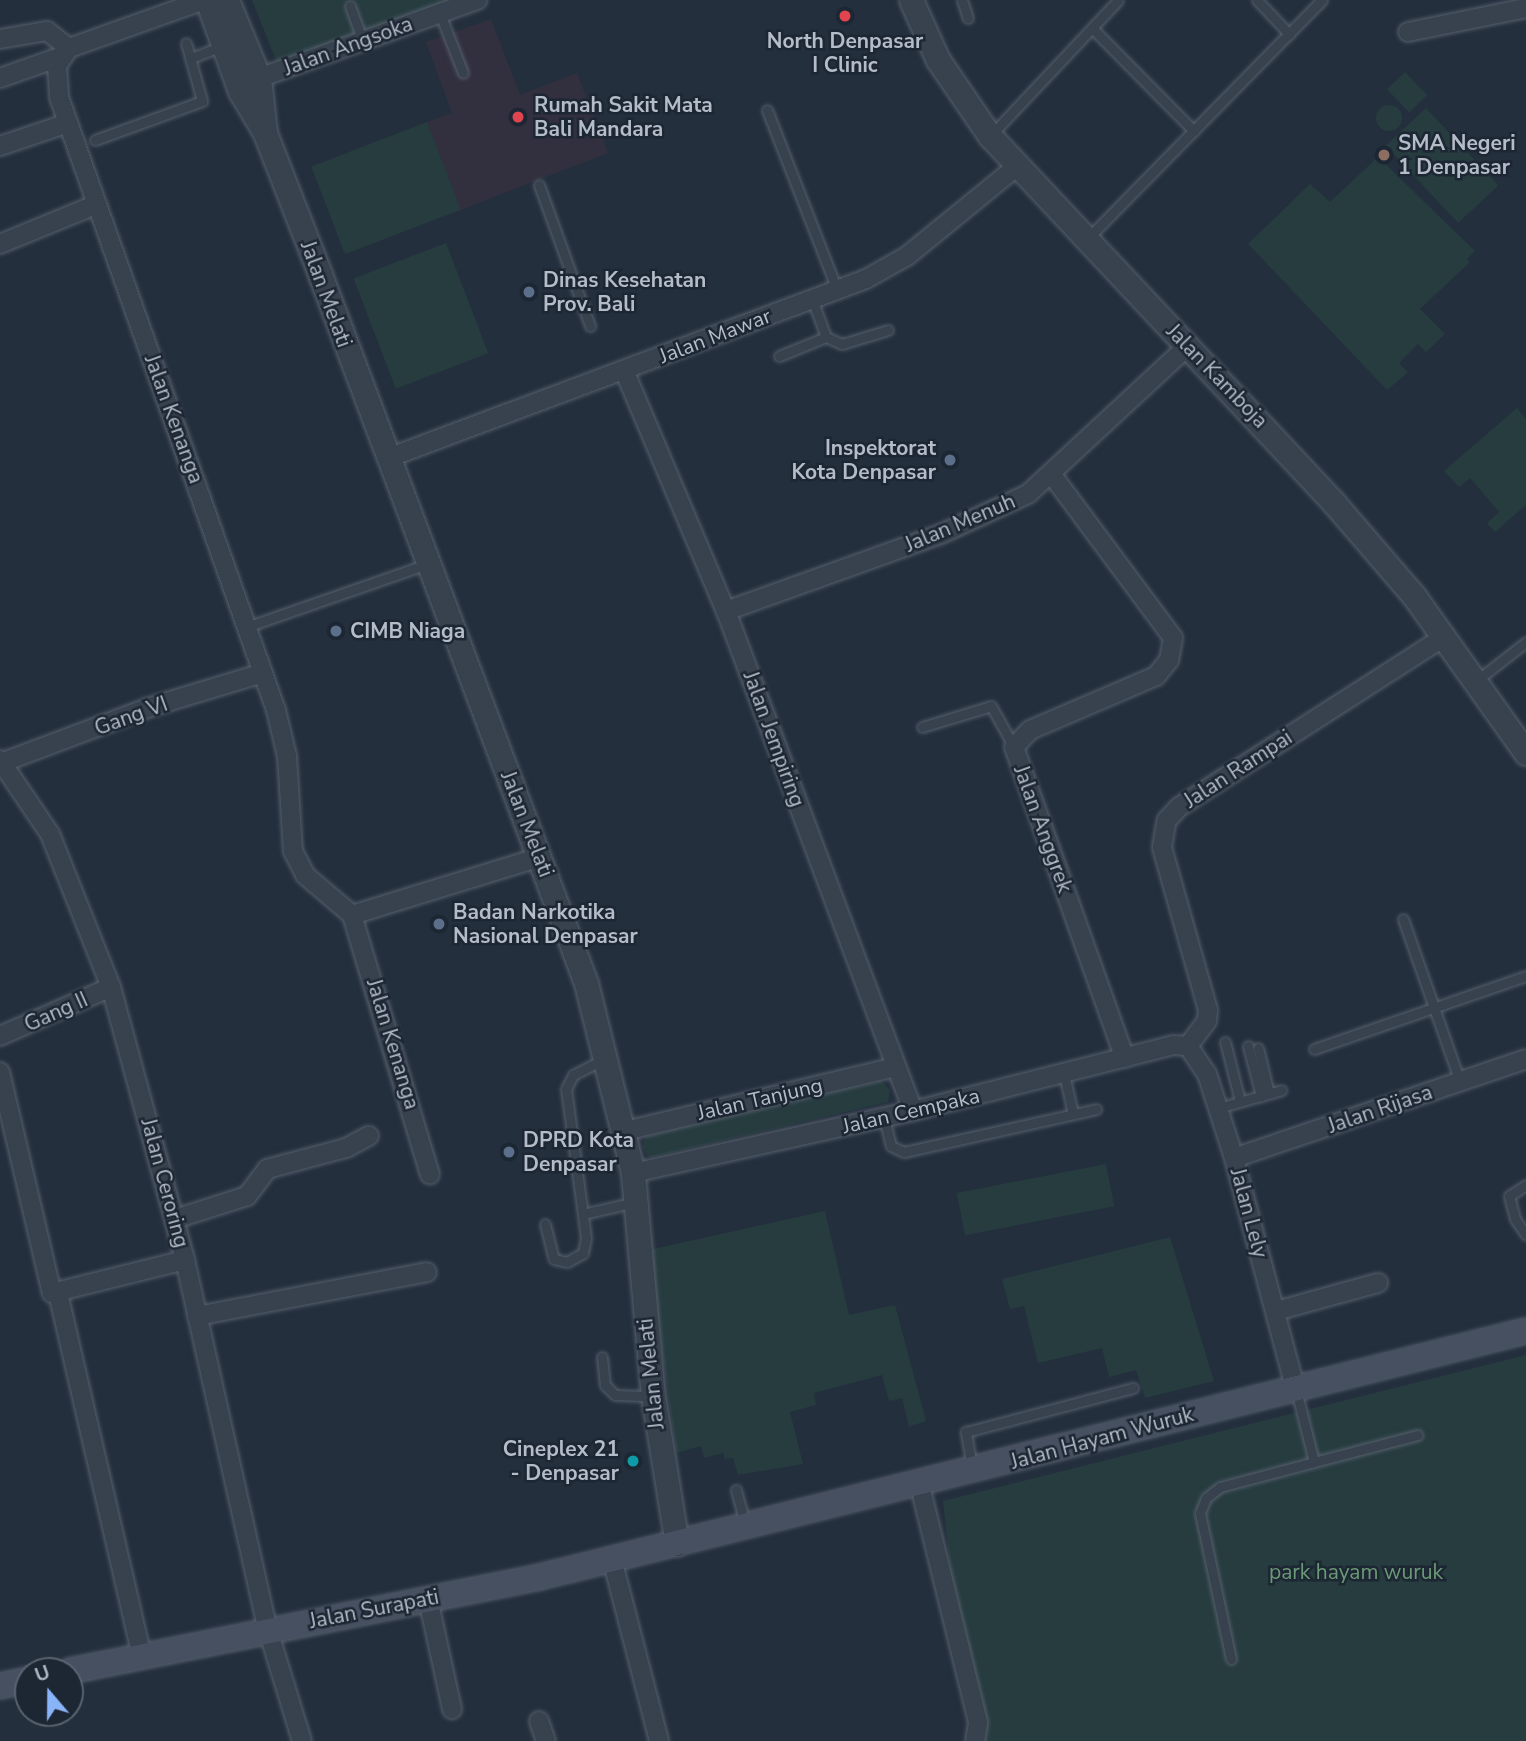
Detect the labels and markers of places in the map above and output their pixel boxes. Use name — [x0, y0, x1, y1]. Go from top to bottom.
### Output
marker: North Denpasar I Clinic — [835, 6, 855, 26]
place label: North Denpasar I Clinic — [767, 28, 923, 78]
place label: Rumah Sakit Mata Bali Mandara — [534, 92, 713, 142]
marker: Rumah Sakit Mata Bali Mandara — [508, 107, 528, 127]
place label: SMA Negeri 1 Denpasar — [1398, 130, 1516, 180]
marker: SMA Negeri 1 Denpasar — [1376, 147, 1392, 163]
place label: Dinas Kesehatan Prov. Bali — [543, 267, 706, 317]
marker: Dinas Kesehatan Prov. Bali — [521, 284, 537, 300]
place label: Inspektorat Kota Denpasar — [791, 435, 936, 485]
marker: Inspektorat Kota Denpasar — [942, 452, 958, 468]
place label: CIMB Niaga — [350, 618, 465, 644]
marker: CIMB Niaga — [328, 623, 344, 639]
place label: Badan Narkotika Nasional Denpasar — [453, 899, 638, 949]
marker: Badan Narkotika Nasional Denpasar — [431, 916, 447, 932]
place label: DPRD Kota Denpasar — [523, 1127, 634, 1177]
marker: DPRD Kota Denpasar — [501, 1144, 517, 1160]
place label: Cineplex 21 - Denpasar — [503, 1436, 619, 1486]
marker: Cineplex 21 - Denpasar — [625, 1453, 641, 1469]

